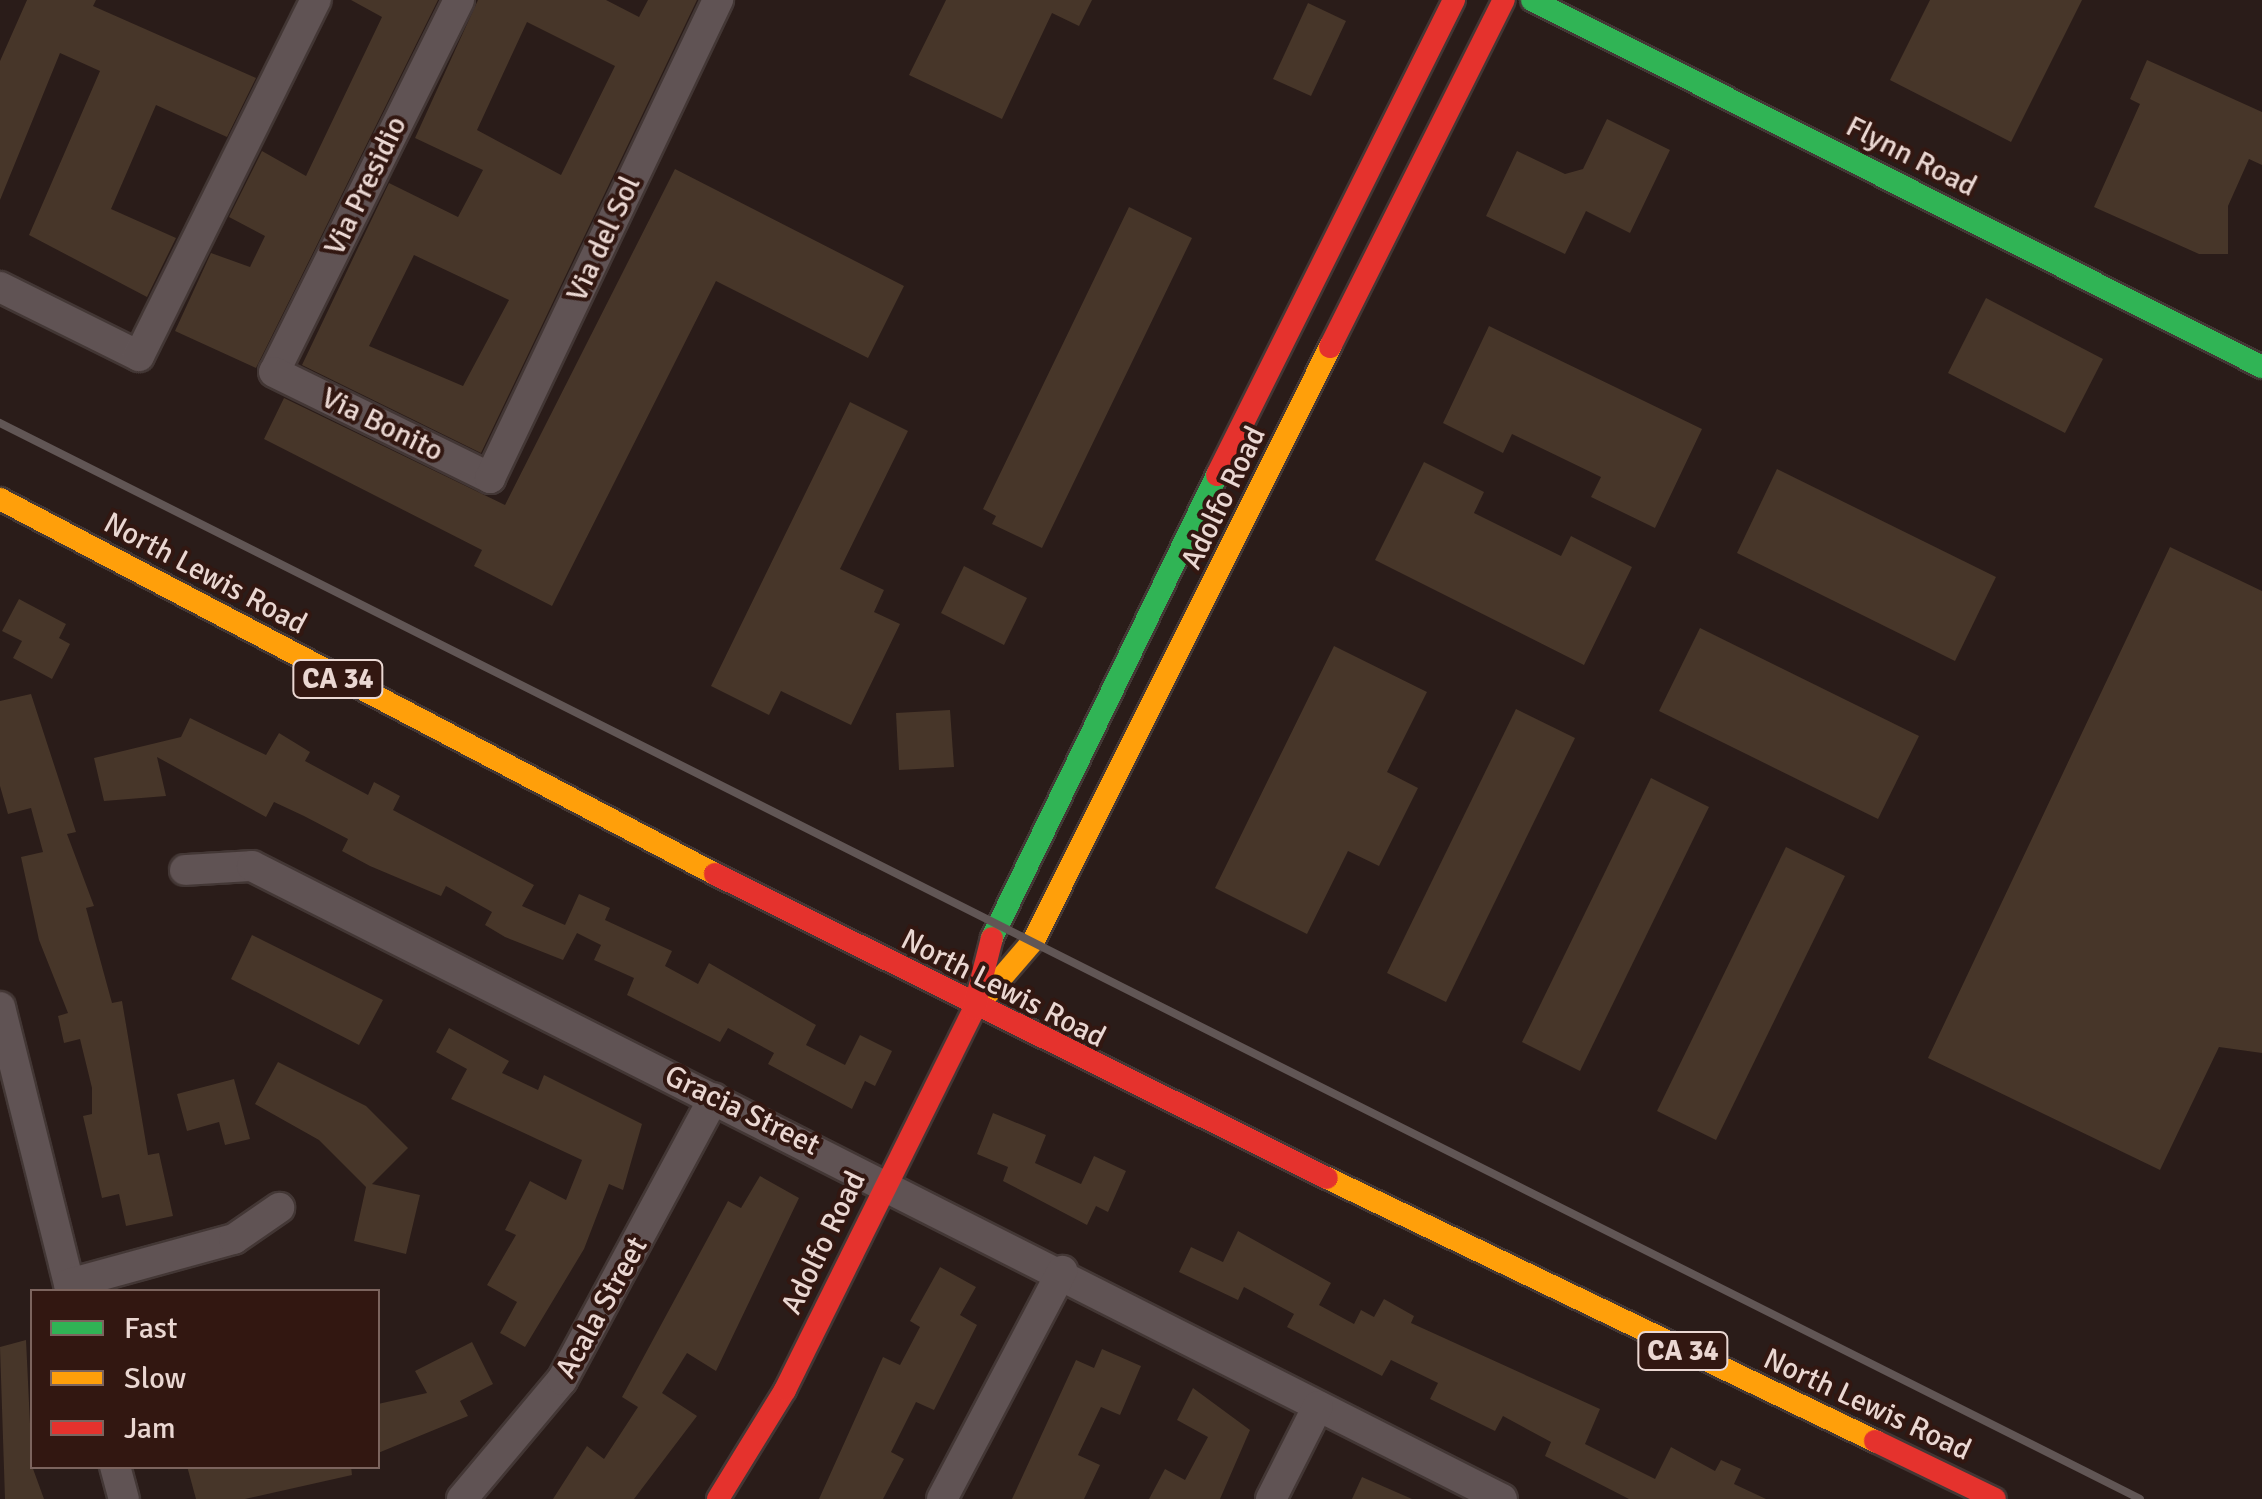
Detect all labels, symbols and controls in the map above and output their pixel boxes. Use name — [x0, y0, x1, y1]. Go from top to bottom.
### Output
street label: Flynn Road — [1840, 109, 1982, 205]
street label: Via Presidio — [317, 111, 415, 261]
street label: Via del Sol — [559, 170, 649, 308]
street label: Via Bonito — [315, 380, 449, 470]
street label: Adolfo Road — [1174, 421, 1274, 575]
street label: North Lewis Road — [97, 505, 313, 643]
road number: CA 34 — [290, 656, 386, 702]
street label: North Lewis Road — [895, 922, 1111, 1056]
street label: Gracia Street — [659, 1058, 825, 1164]
street label: Adolfo Road — [774, 1166, 874, 1320]
street label: Acala Street — [548, 1231, 656, 1385]
legend — [30, 1289, 380, 1469]
text: Fast — [124, 1310, 177, 1347]
road number: CA 34 — [1636, 1328, 1730, 1374]
street label: North Lewis Road — [1758, 1341, 1976, 1469]
text: Slow — [124, 1360, 186, 1397]
text: Jam — [124, 1410, 176, 1447]

